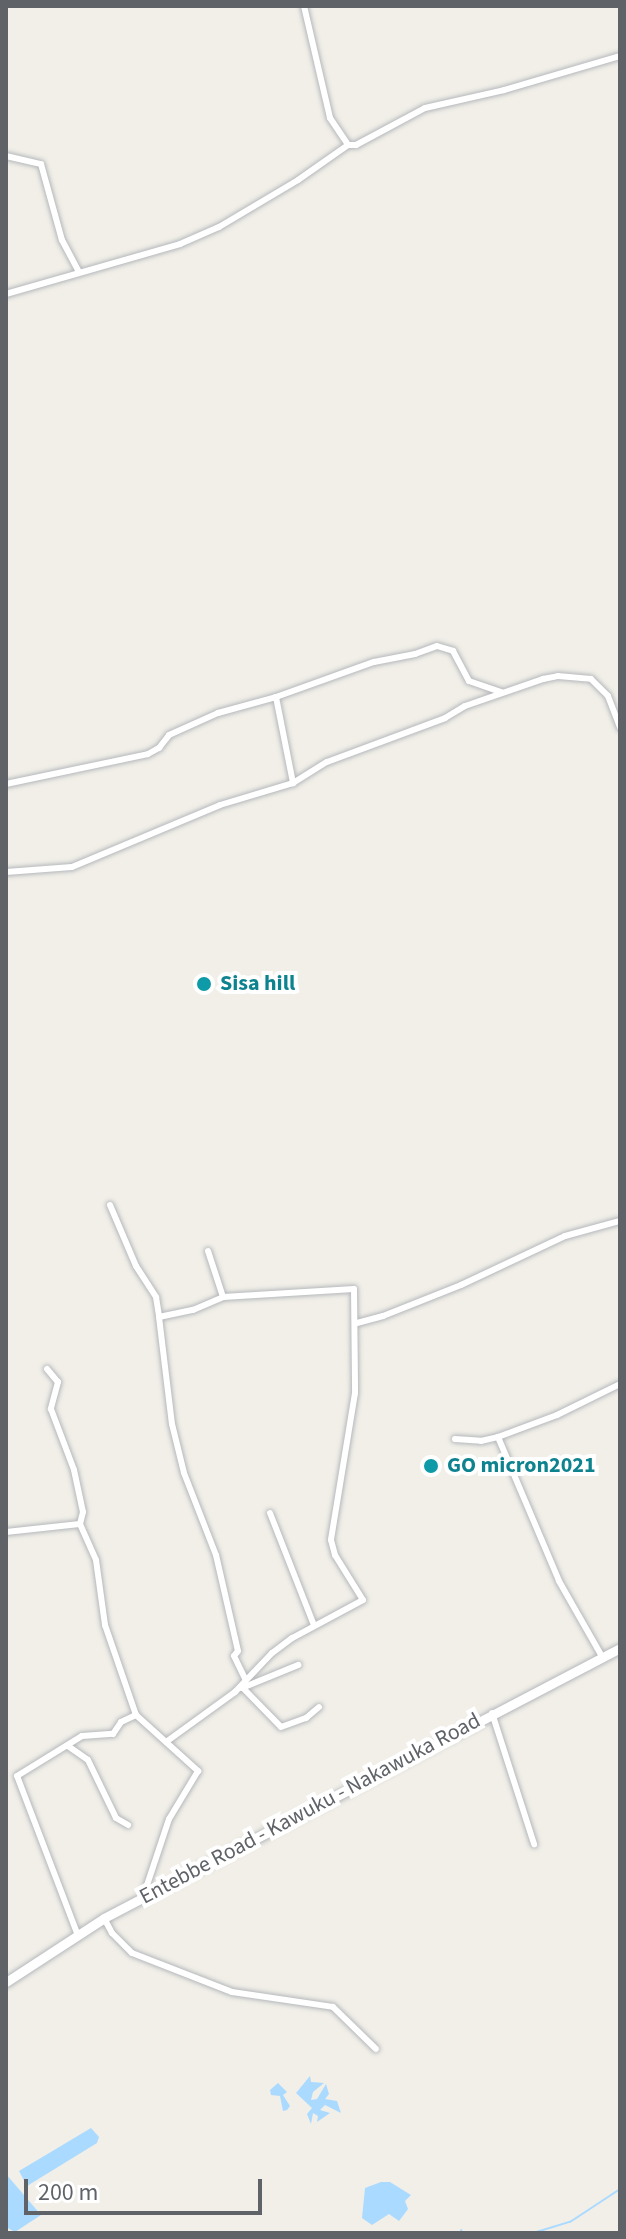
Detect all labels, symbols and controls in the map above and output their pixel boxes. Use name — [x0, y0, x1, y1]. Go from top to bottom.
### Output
place label: Sisa hill — [220, 971, 295, 997]
marker: Sisa hill — [195, 975, 213, 993]
place label: GO micron2021 — [447, 1453, 595, 1479]
marker: GO micron2021 — [422, 1457, 440, 1475]
street label: Entebbe Road - Kawuku - Nakawuka Road — [135, 1708, 485, 1910]
scale bar — [28, 2163, 266, 2213]
text: 200 m — [38, 2175, 98, 2210]

